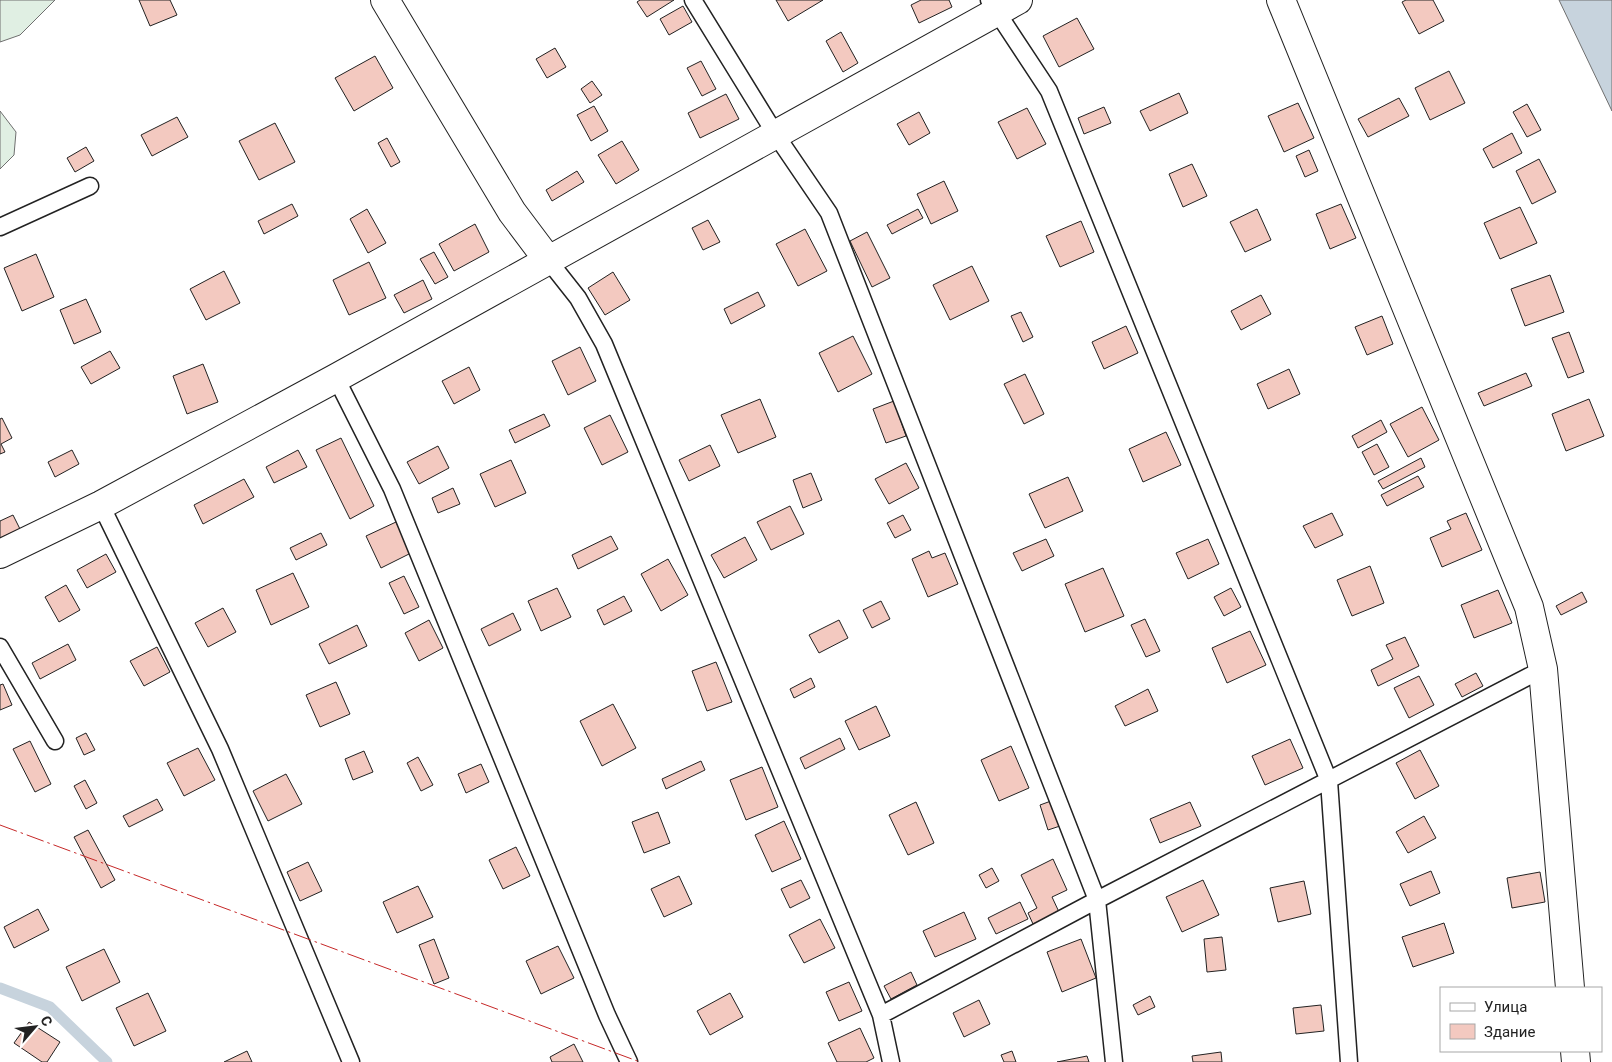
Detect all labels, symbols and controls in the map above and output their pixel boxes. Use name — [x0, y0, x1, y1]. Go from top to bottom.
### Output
legend — [1440, 987, 1602, 1052]
text: Улица — [1484, 998, 1527, 1016]
north arrow — [10, 1002, 60, 1052]
text: С — [37, 1013, 56, 1029]
text: Здание — [1484, 1023, 1535, 1041]

